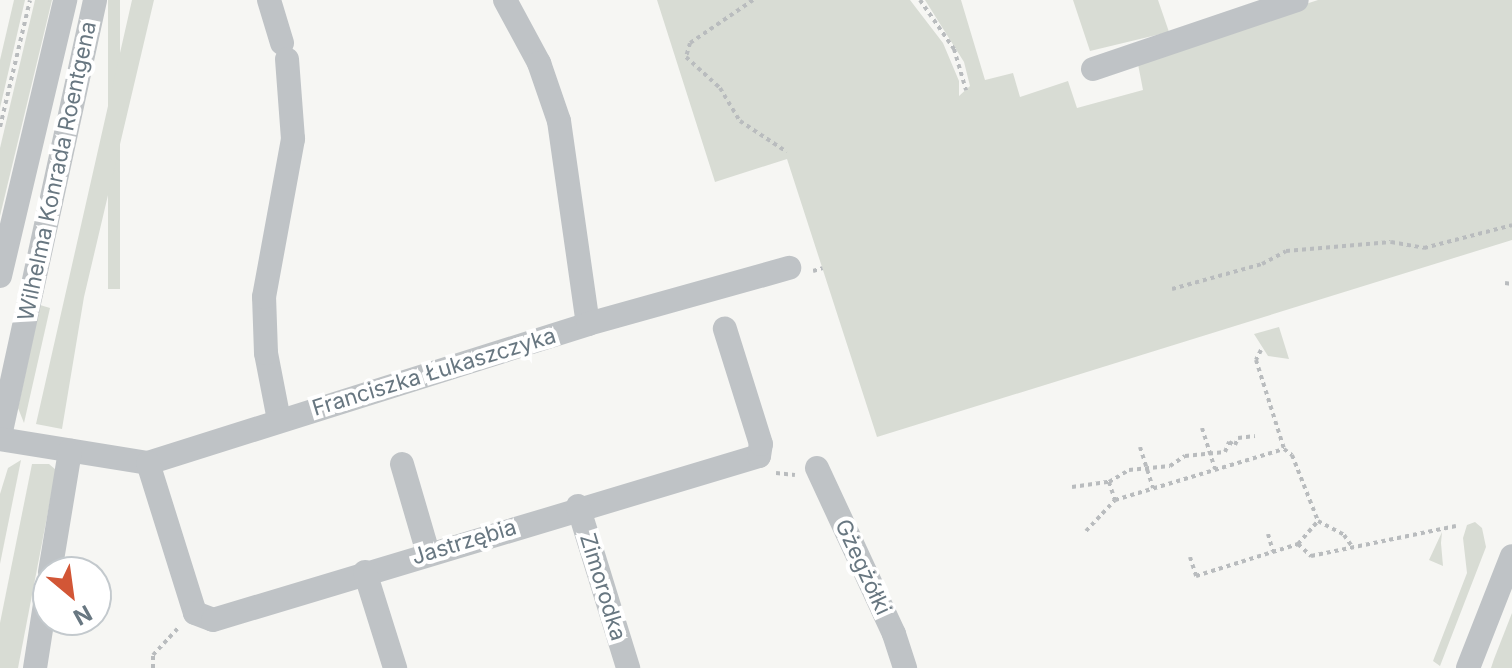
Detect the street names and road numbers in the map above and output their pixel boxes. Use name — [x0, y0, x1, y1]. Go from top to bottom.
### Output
street label: Wilhelma Konrada Roentgena — [12, 19, 102, 323]
street label: Franciszka Łukaszczyka — [309, 322, 559, 422]
street label: Jastrzębia — [409, 514, 519, 570]
street label: Gżegżółki — [829, 515, 897, 619]
street label: Zimorodka — [574, 530, 632, 644]

